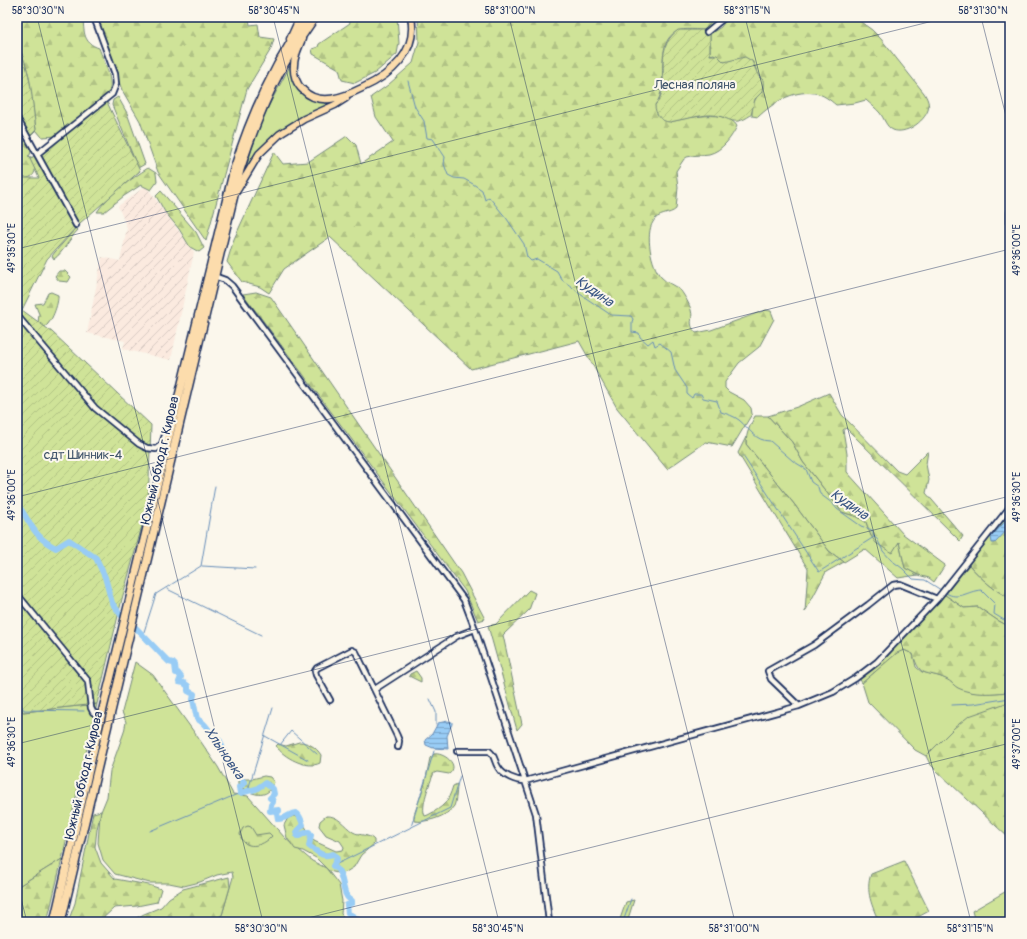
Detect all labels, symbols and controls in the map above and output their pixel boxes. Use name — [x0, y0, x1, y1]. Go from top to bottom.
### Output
text: 58°30'30"N — [12, 5, 64, 17]
text: 58°30'45"N — [248, 5, 300, 17]
text: 58°31'00"N — [485, 5, 536, 17]
text: 58°31'15"N — [724, 5, 770, 17]
text: 58°31'30"N — [958, 5, 1008, 17]
park label: Лесная поляна — [653, 77, 736, 93]
text: 49°35'30"E — [6, 223, 18, 273]
text: 49°36'00"E — [1011, 224, 1023, 276]
water label: Кудина — [573, 272, 618, 311]
street label: Южный обход г. Кирова — [137, 395, 182, 526]
park label: сдт Шинник-4 — [44, 447, 123, 463]
text: 49°36'00"E — [6, 469, 18, 521]
text: 49°36'30"E — [1011, 472, 1023, 522]
water label: Кудина — [828, 485, 873, 524]
street label: Южный обход г. Кирова — [61, 710, 106, 841]
text: 49°36'30"E — [6, 717, 18, 767]
text: 49°37'00"E — [1011, 718, 1023, 770]
water label: Хлыновка — [201, 724, 249, 784]
text: 58°30'30"N — [235, 923, 287, 935]
text: 58°30'45"N — [472, 923, 524, 935]
text: 58°31'00"N — [709, 923, 760, 935]
text: 58°31'15"N — [947, 923, 993, 935]

